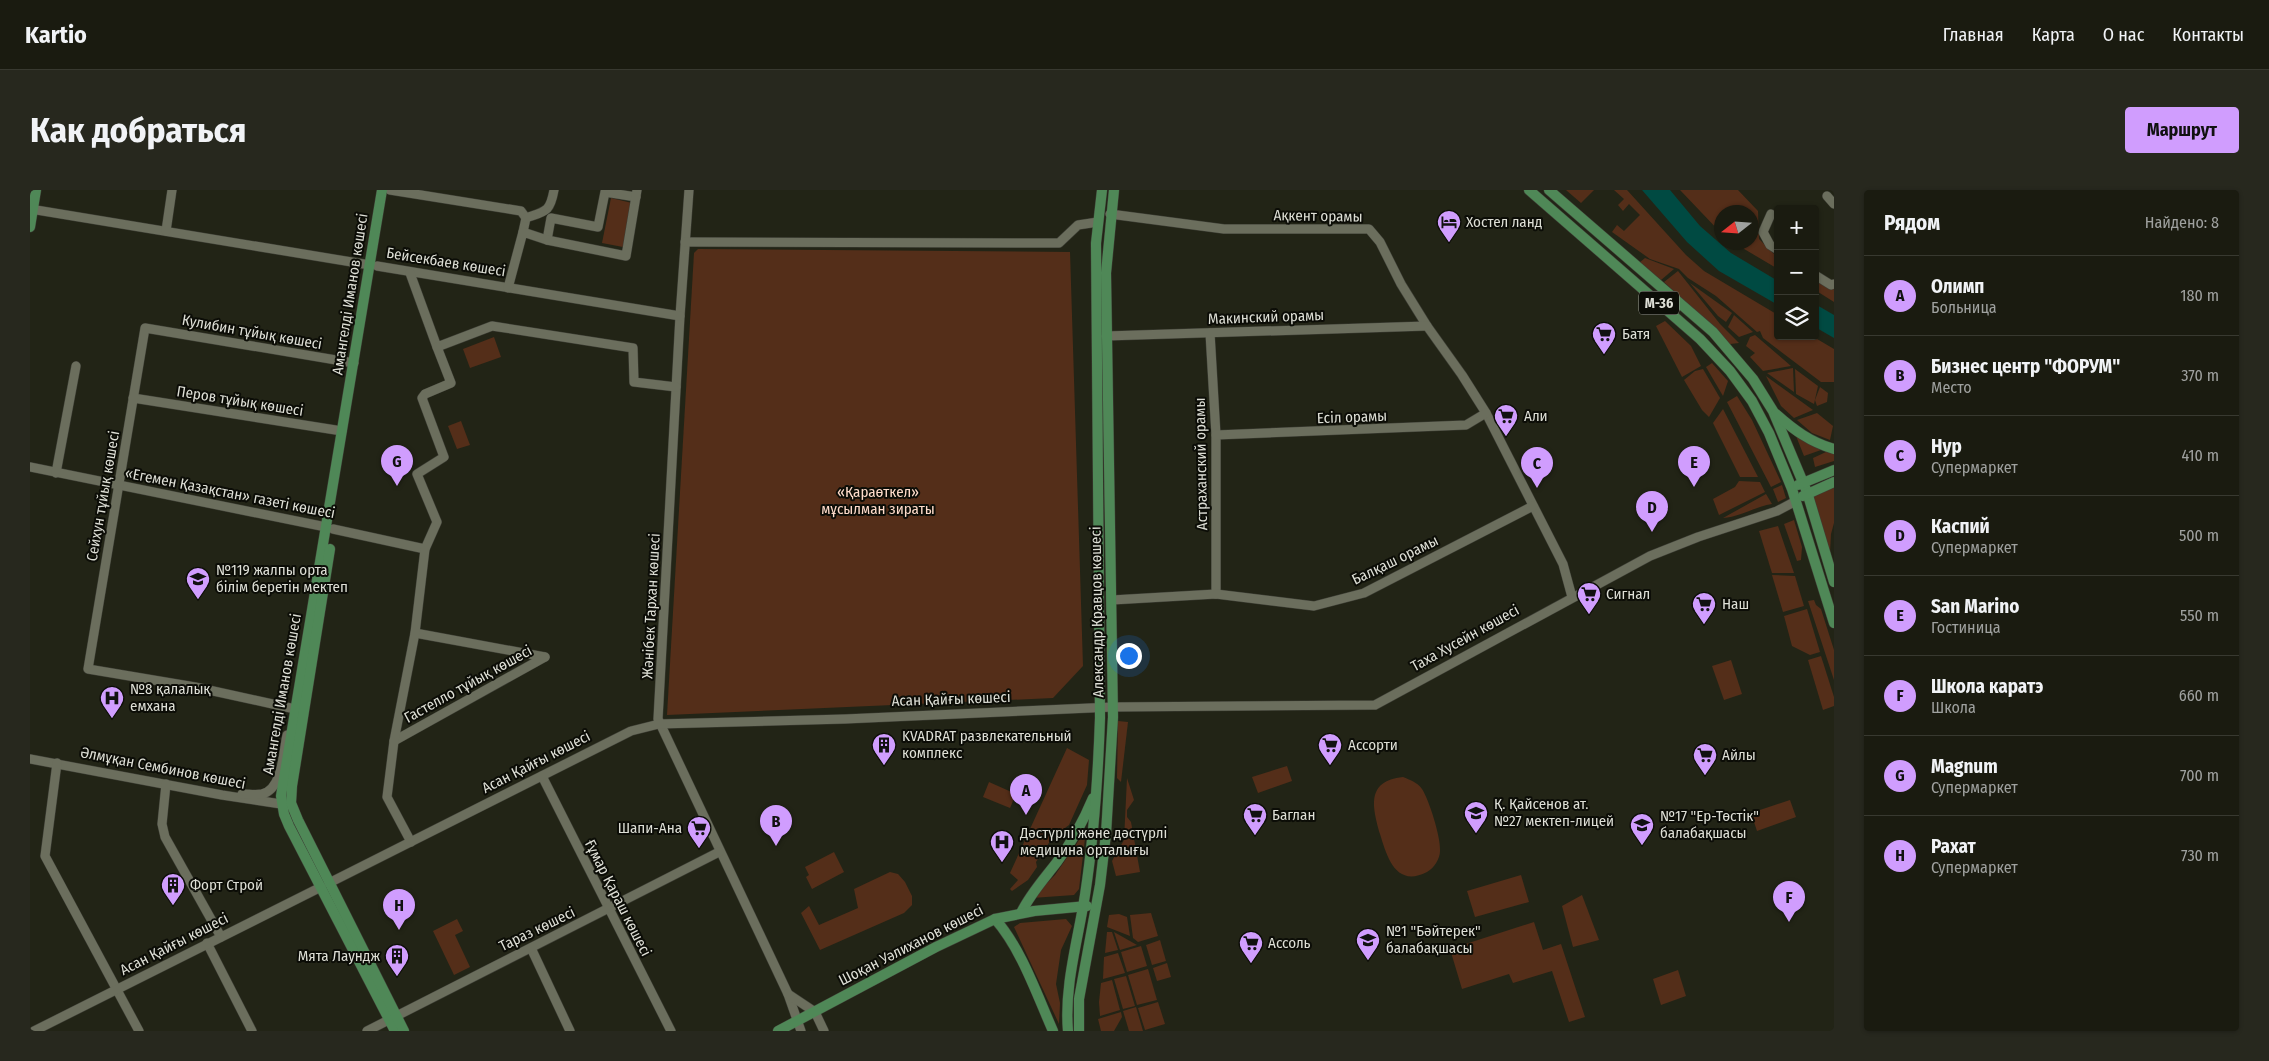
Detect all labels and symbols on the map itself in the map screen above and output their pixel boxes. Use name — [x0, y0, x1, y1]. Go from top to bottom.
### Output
north arrow — [1714, 205, 1759, 250]
street label: Ақкент орамы — [1273, 206, 1363, 226]
hotel icon: Хостел ланд — [1436, 209, 1462, 243]
street label: Амангелді Иманов көшесі — [328, 212, 372, 376]
place label: Хостел ланд — [1466, 213, 1542, 231]
street label: Бейсекбаев көшесі — [385, 244, 507, 280]
road number: M-36 — [1639, 292, 1679, 315]
street label: Макинский орамы — [1208, 306, 1324, 328]
street label: Кулибин тұйық көшесі — [180, 311, 324, 353]
supermarket icon: Батя — [1591, 321, 1617, 355]
place label: Батя — [1622, 325, 1650, 343]
street label: Перов тұйық көшесі — [175, 382, 305, 420]
street label: Астраханский орамы — [1191, 398, 1211, 530]
supermarket icon: Али — [1493, 403, 1519, 437]
street label: Есіл орамы — [1317, 407, 1387, 427]
place label: Али — [1524, 407, 1548, 425]
street label: Сейхун тұйық көшесі — [83, 429, 123, 563]
pin: G — [381, 445, 413, 486]
pin: E — [1678, 446, 1710, 487]
pin: C — [1521, 447, 1553, 488]
street label: «Егемен Қазақстан» газеті көшесі — [123, 464, 337, 522]
park label: «Қараөткел» мұсылман зираты — [821, 483, 935, 518]
pin: D — [1636, 491, 1668, 532]
street label: Александр Кравцов көшесі — [1087, 526, 1107, 698]
street label: Балқаш орамы — [1349, 531, 1441, 589]
street label: Жәнібек Тархан көшесі — [638, 533, 664, 679]
place label: №119 жалпы орта білім беретін мектеп — [216, 561, 348, 596]
school or university icon: №119 жалпы орта білім беретін мектеп — [185, 566, 211, 600]
supermarket icon: Сигнал — [1576, 581, 1602, 615]
place label: Сигнал — [1606, 585, 1650, 603]
supermarket icon: Наш — [1691, 591, 1717, 625]
place label: Наш — [1722, 595, 1749, 613]
street label: Таха Хусейн көшесі — [1408, 601, 1522, 675]
street label: Амангелді Иманов көшесі — [259, 612, 305, 776]
street label: Гастелло тұйық көшесі — [401, 641, 535, 727]
your location — [1116, 643, 1142, 669]
place label: №8 қалалық емхана — [130, 680, 211, 715]
hospital icon: №8 қалалық емхана — [99, 685, 125, 719]
street label: Асан Қайғы көшесі — [891, 688, 1011, 710]
street label: Асан Қайғы көшесі — [479, 727, 593, 797]
place label: KVADRAT развлекательный комплекс — [902, 727, 1072, 762]
building icon: KVADRAT развлекательный комплекс — [871, 732, 897, 766]
supermarket icon: Ассорти — [1317, 732, 1343, 766]
place label: Ассорти — [1348, 736, 1398, 754]
supermarket icon: Айлы — [1692, 742, 1718, 776]
street label: Әлмұқан Сембинов көшесі — [79, 743, 247, 793]
place label: Айлы — [1722, 746, 1756, 764]
pin: A — [1010, 774, 1042, 815]
place label: Қ. Қайсенов ат. №27 мектеп-лицей — [1494, 795, 1614, 830]
school or university icon: Қ. Қайсенов ат. №27 мектеп-лицей — [1463, 800, 1489, 834]
supermarket icon: Баглан — [1242, 802, 1268, 836]
pin: B — [760, 805, 792, 846]
place label: Баглан — [1272, 806, 1315, 824]
place label: №17 "Ер-Төстік" балабақшасы — [1660, 807, 1759, 842]
school or university icon: №17 "Ер-Төстік" балабақшасы — [1629, 812, 1655, 846]
supermarket icon: Шапи-Ана — [686, 815, 712, 849]
place label: Шапи-Ана — [618, 819, 682, 837]
place label: Дәстүрлі және дәстүрлі медицина орталығы — [1019, 824, 1167, 859]
hospital icon: Дәстүрлі және дәстүрлі медицина орталығы — [989, 829, 1015, 863]
street label: Ғұмар Қараш көшесі — [581, 837, 655, 959]
building icon: Форт Строй — [160, 872, 186, 906]
place label: Форт Строй — [190, 876, 263, 894]
pin: F — [1773, 881, 1805, 922]
pin: H — [383, 889, 415, 930]
street label: Шоқан Уәлиханов көшесі — [836, 901, 986, 989]
street label: Тараз көшесі — [496, 903, 578, 955]
street label: Асан Қайғы көшесі — [117, 909, 231, 979]
place label: №1 "Бәйтерек" балабақшасы — [1386, 922, 1481, 957]
school or university icon: №1 "Бәйтерек" балабақшасы — [1355, 927, 1381, 961]
supermarket icon: Ассоль — [1238, 930, 1264, 964]
place label: Ассоль — [1268, 934, 1311, 952]
building icon: Мята Лаундж — [384, 943, 410, 977]
place label: Мята Лаундж — [298, 947, 380, 965]

